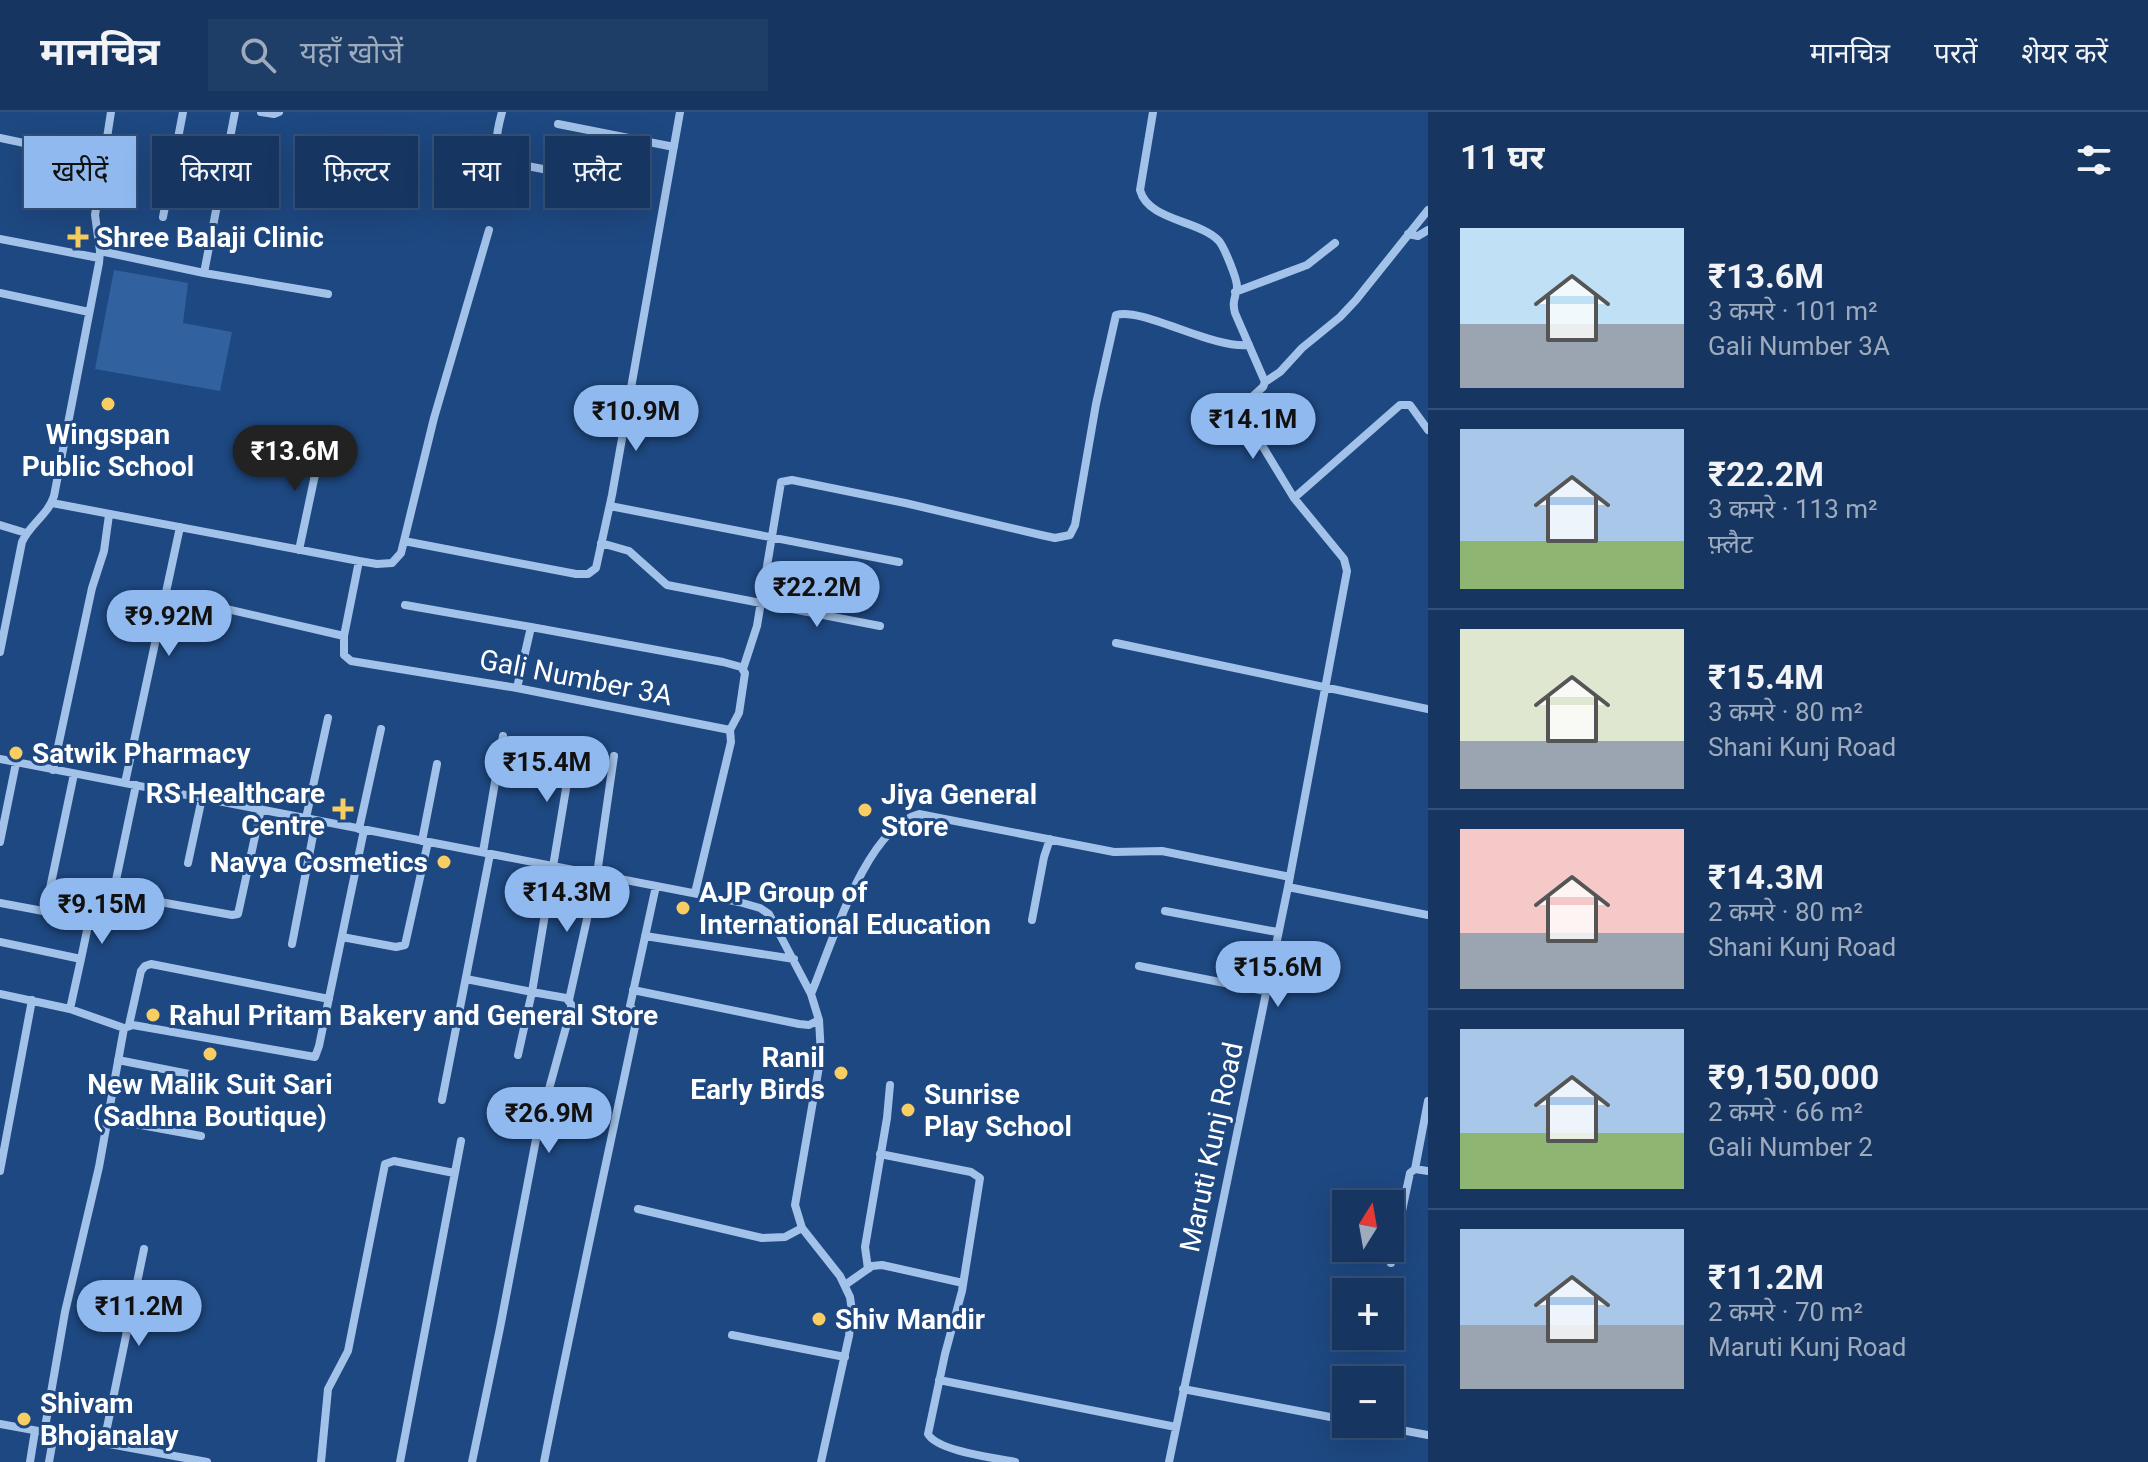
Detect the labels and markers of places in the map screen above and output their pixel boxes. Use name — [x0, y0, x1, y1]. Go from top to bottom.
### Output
place label: Shree Balaji Clinic — [96, 221, 324, 254]
marker: Shree Balaji Clinic — [67, 226, 89, 248]
pin: ₹10.9M — [571, 385, 701, 453]
pin: ₹14.1M — [1188, 393, 1318, 461]
marker: Wingspan Public School — [99, 395, 117, 413]
place label: Wingspan Public School — [22, 418, 194, 483]
pin: ₹13.6M — [230, 425, 360, 493]
pin: ₹22.2M — [752, 561, 882, 629]
pin: ₹9.92M — [104, 590, 234, 658]
pin: ₹15.4M — [482, 736, 612, 804]
place label: Satwik Pharmacy — [32, 737, 251, 770]
marker: Satwik Pharmacy — [7, 744, 25, 762]
place label: RS Healthcare Centre — [146, 777, 325, 842]
place label: Jiya General Store — [881, 778, 1037, 843]
marker: RS Healthcare Centre — [332, 798, 354, 820]
marker: Jiya General Store — [856, 801, 874, 819]
place label: Navya Cosmetics — [210, 846, 428, 879]
marker: Navya Cosmetics — [435, 853, 453, 871]
pin: ₹14.3M — [502, 866, 632, 934]
place label: AJP Group of International Education — [699, 876, 991, 941]
pin: ₹9.15M — [37, 878, 167, 946]
marker: AJP Group of International Education — [674, 899, 692, 917]
pin: ₹15.6M — [1213, 941, 1343, 1009]
place label: Rahul Pritam Bakery and General Store — [169, 999, 658, 1032]
marker: Rahul Pritam Bakery and General Store — [144, 1006, 162, 1024]
place label: Ranil Early Birds — [690, 1041, 825, 1106]
marker: New Malik Suit Sari (Sadhna Boutique) — [201, 1045, 219, 1063]
marker: Ranil Early Birds — [832, 1064, 850, 1082]
place label: New Malik Suit Sari (Sadhna Boutique) — [87, 1068, 333, 1133]
place label: Sunrise Play School — [924, 1078, 1072, 1143]
pin: ₹26.9M — [484, 1087, 614, 1155]
marker: Sunrise Play School — [899, 1101, 917, 1119]
pin: ₹11.2M — [74, 1280, 204, 1348]
place label: Shiv Mandir — [835, 1303, 985, 1336]
marker: Shiv Mandir — [810, 1310, 828, 1328]
place label: Shivam Bhojanalay — [40, 1387, 179, 1452]
marker: Shivam Bhojanalay — [15, 1410, 33, 1428]

